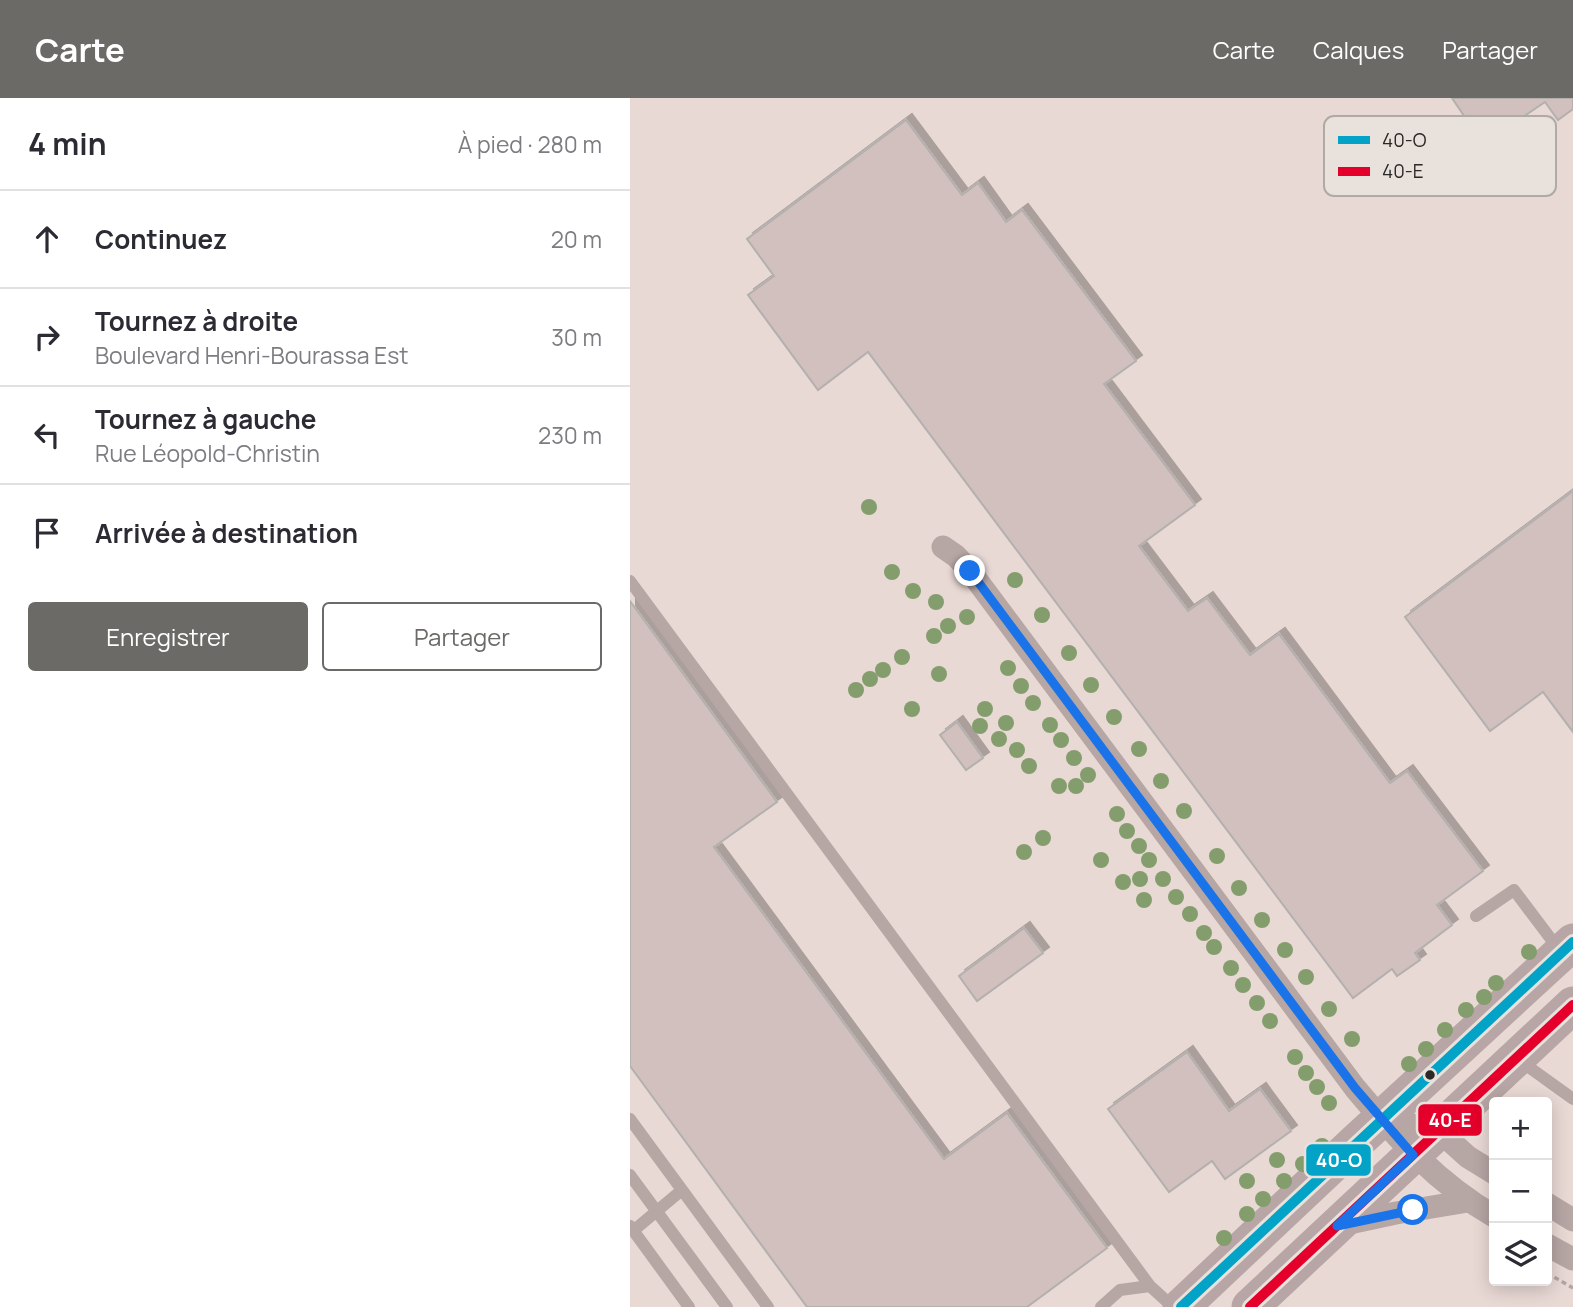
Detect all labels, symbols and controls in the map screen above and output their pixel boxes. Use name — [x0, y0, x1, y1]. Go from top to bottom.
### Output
text: Carte — [35, 27, 125, 72]
text: Carte — [1213, 33, 1275, 66]
text: Calques — [1313, 33, 1404, 66]
text: Partager — [1442, 33, 1538, 66]
legend — [1324, 116, 1556, 196]
text: 4 min — [28, 123, 106, 164]
text: 40-O — [1382, 127, 1427, 153]
text: À pied · 280 m — [458, 128, 602, 160]
text: 40-E — [1382, 158, 1424, 184]
icon: ahead — [28, 220, 66, 258]
text: Continuez — [95, 221, 227, 257]
text: 20 m — [551, 223, 602, 255]
text: Tournez à droite — [95, 303, 298, 339]
icon: right — [28, 318, 66, 356]
text: 30 m — [551, 321, 602, 353]
text: Boulevard Henri-Bourassa Est — [95, 339, 409, 371]
text: Tournez à gauche — [95, 401, 316, 437]
icon: left — [28, 416, 66, 454]
text: 230 m — [538, 419, 602, 451]
text: Rue Léopold-Christin — [95, 437, 320, 469]
icon: arrive — [28, 514, 66, 552]
text: Arrivée à destination — [95, 515, 358, 551]
route end — [954, 555, 985, 586]
button: Enregistrer — [28, 602, 308, 671]
button: Partager — [322, 602, 602, 671]
unlabelled marker — [1423, 1068, 1437, 1082]
map controls — [1489, 1097, 1552, 1286]
button: + — [1489, 1097, 1552, 1160]
line badge: 40-E — [1417, 1103, 1483, 1137]
text: 40-E — [1428, 1107, 1472, 1133]
line badge: 40-O — [1305, 1143, 1372, 1177]
text: 40-O — [1316, 1147, 1362, 1173]
button: − — [1489, 1160, 1552, 1223]
route start — [1397, 1194, 1428, 1225]
button: layers — [1489, 1223, 1552, 1286]

